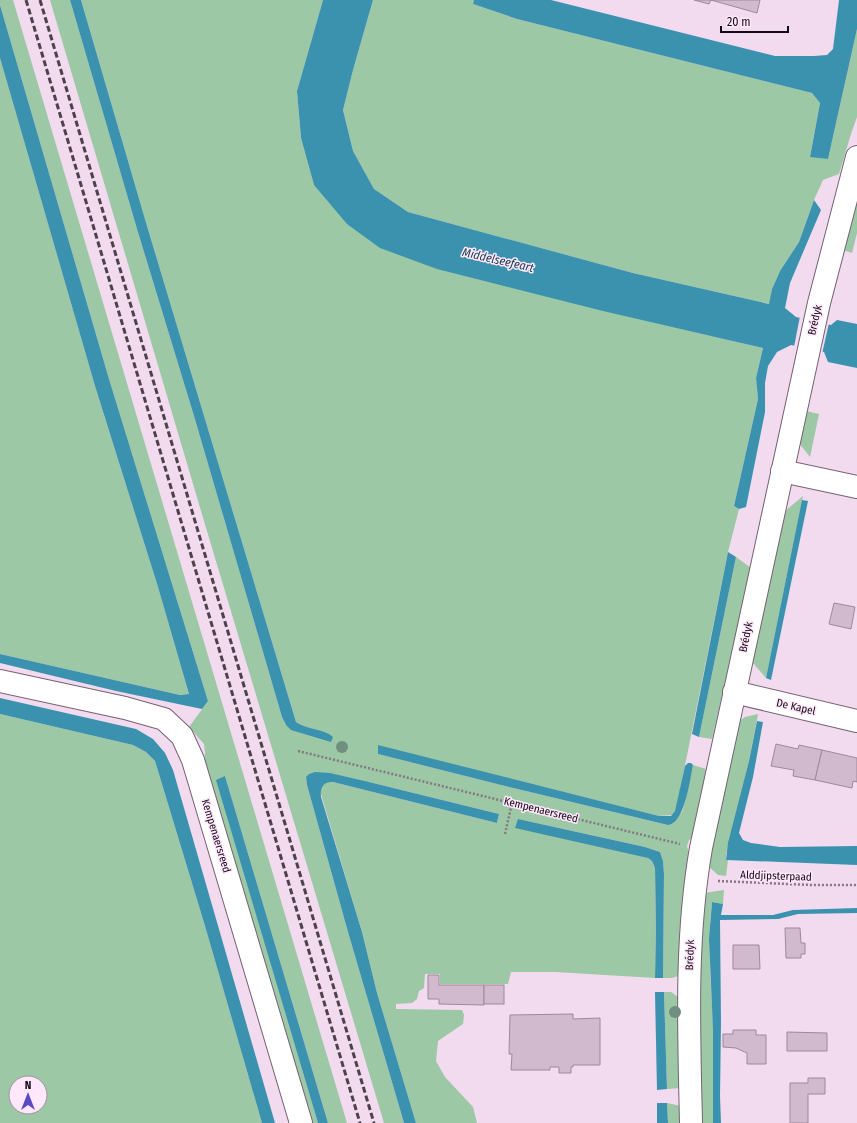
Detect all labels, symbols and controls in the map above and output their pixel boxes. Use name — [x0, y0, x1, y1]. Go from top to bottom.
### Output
scale bar — [721, 8, 788, 34]
text: 20 m — [727, 15, 751, 29]
water label: Middelseefeart — [461, 245, 535, 275]
street label: Brédyk — [805, 303, 825, 337]
street label: Brédyk — [736, 620, 756, 653]
street label: De Kapel — [775, 696, 817, 718]
street label: Kempenaersreed — [502, 794, 580, 826]
street label: Kempenaersreed — [199, 798, 233, 874]
street label: Alddjipsterpaad — [740, 868, 812, 884]
street label: Brédyk — [683, 938, 697, 971]
north arrow — [8, 1075, 48, 1115]
text: N — [25, 1079, 31, 1092]

